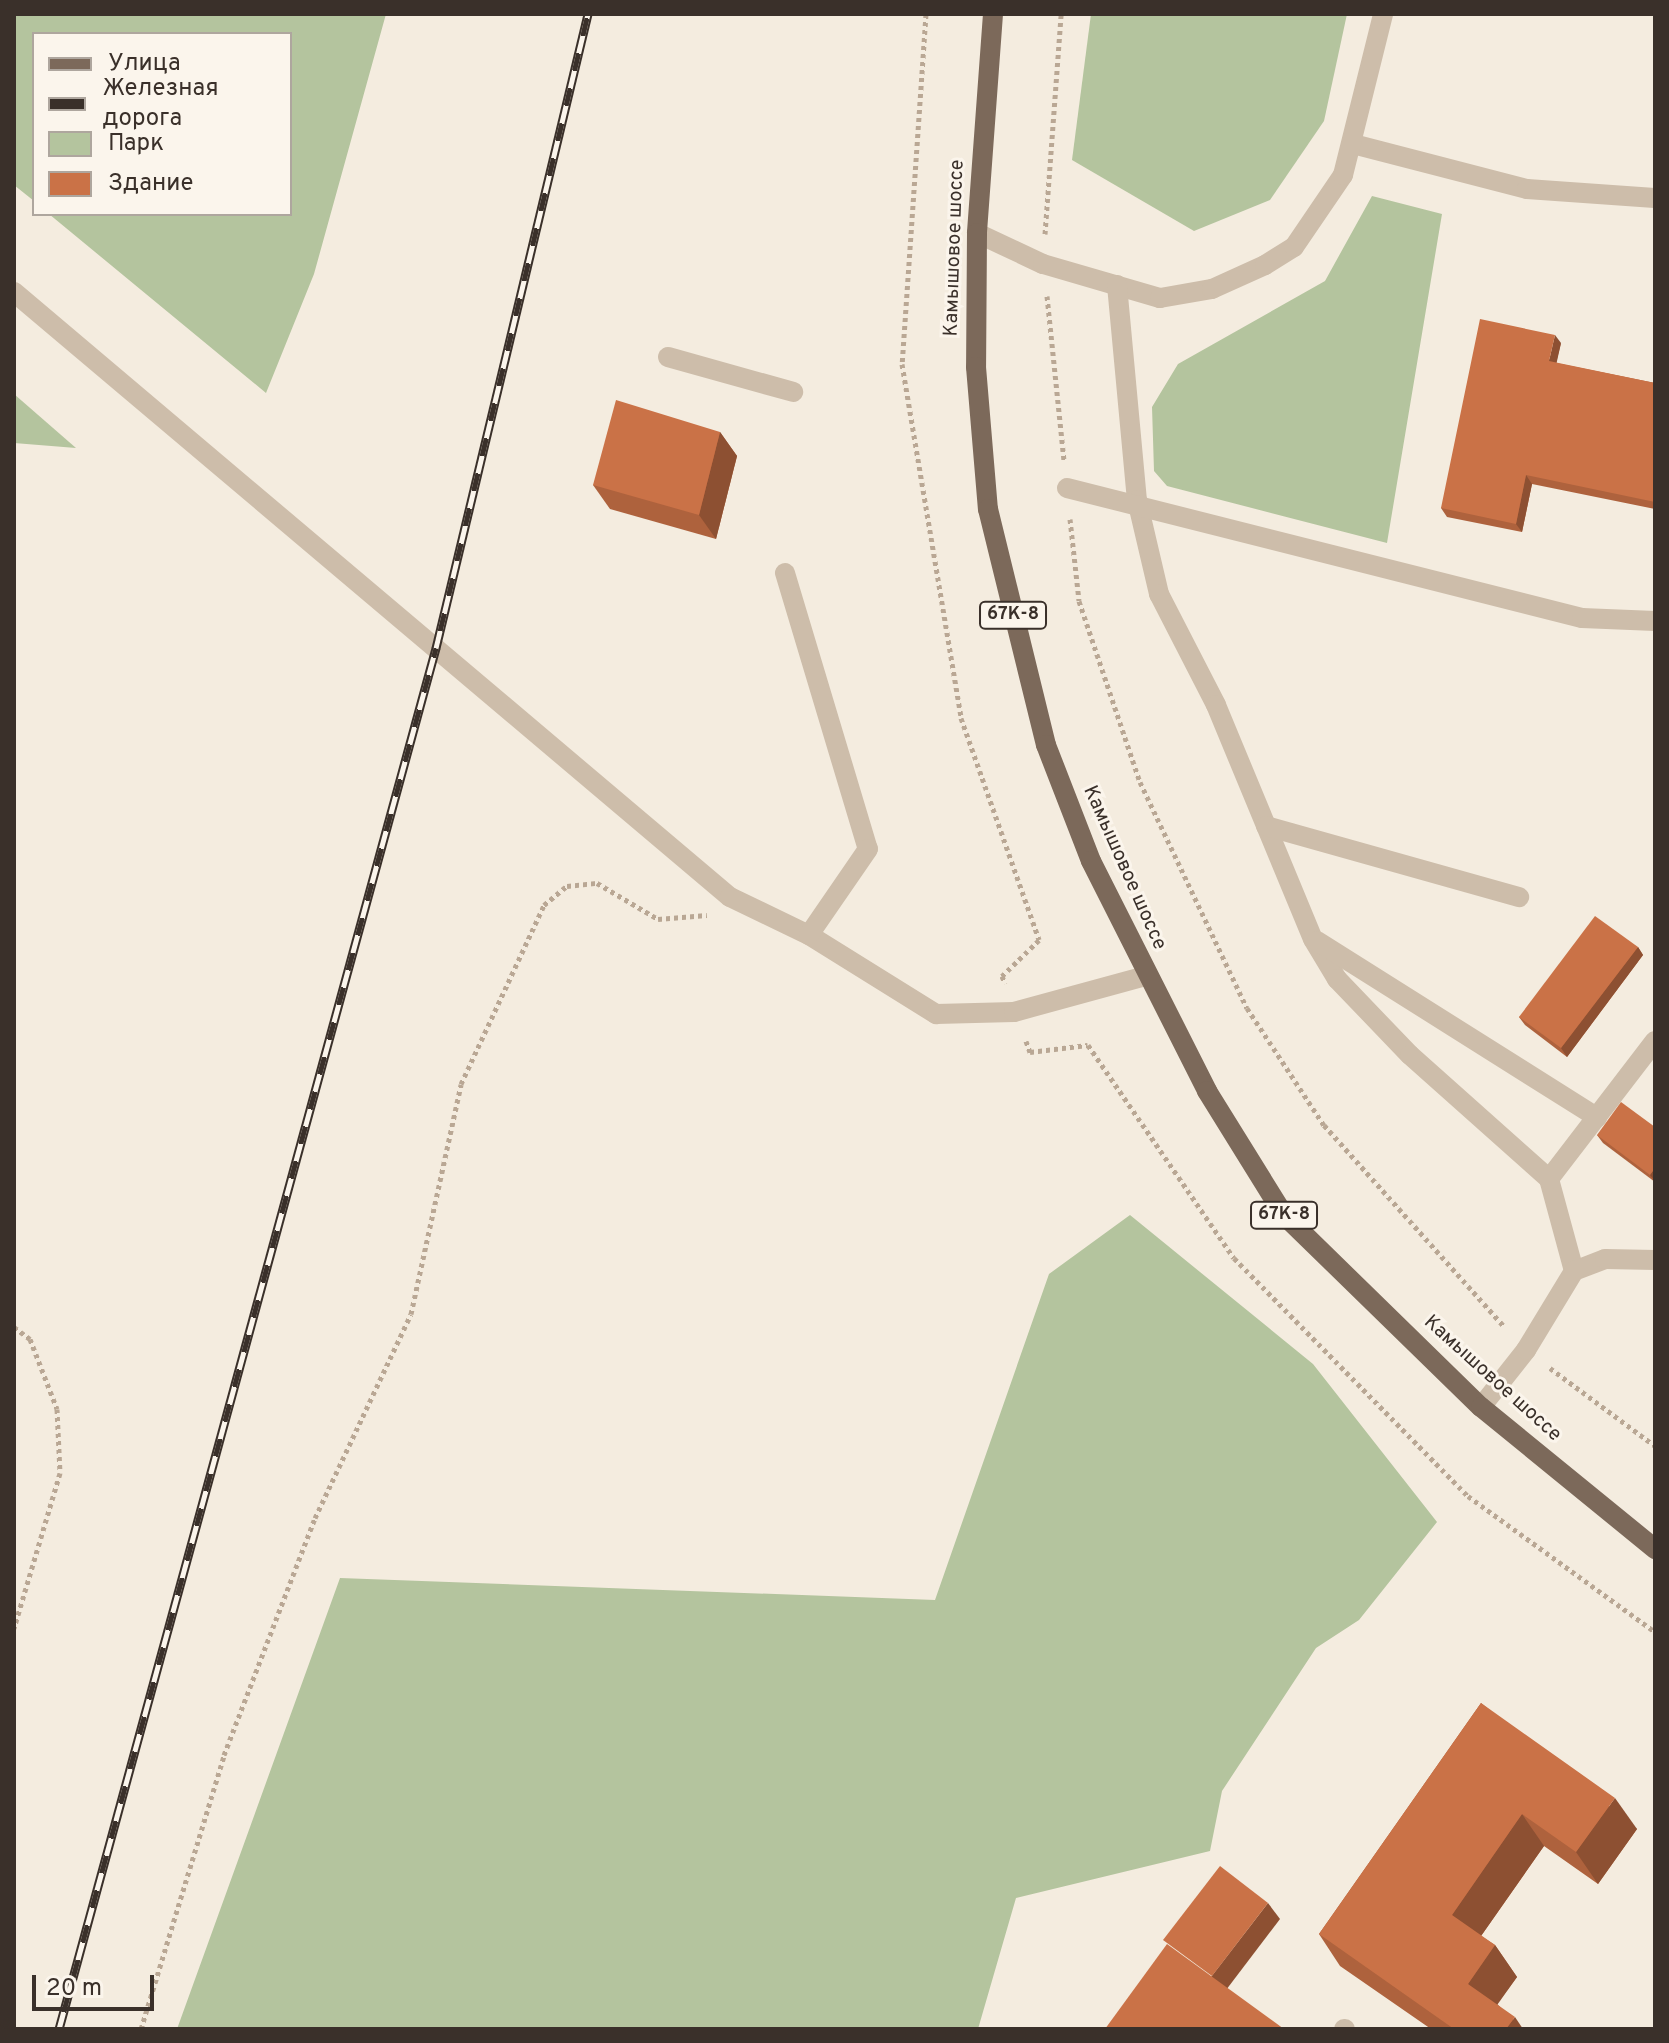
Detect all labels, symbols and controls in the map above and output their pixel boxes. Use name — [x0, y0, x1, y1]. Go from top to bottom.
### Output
legend — [32, 32, 292, 216]
text: Улица — [108, 49, 181, 79]
text: Железная дорога — [102, 74, 219, 134]
text: Парк — [108, 129, 164, 159]
street label: Камышовое шоссе — [940, 159, 970, 337]
text: Здание — [108, 169, 194, 199]
road number: 67К-8 — [979, 601, 1047, 629]
street label: Камышовое шоссе — [1077, 782, 1171, 954]
road number: 67К-8 — [1250, 1201, 1318, 1229]
street label: Камышовое шоссе — [1418, 1311, 1566, 1447]
scale bar — [36, 1959, 158, 2009]
text: 20 m — [46, 1974, 102, 2004]

